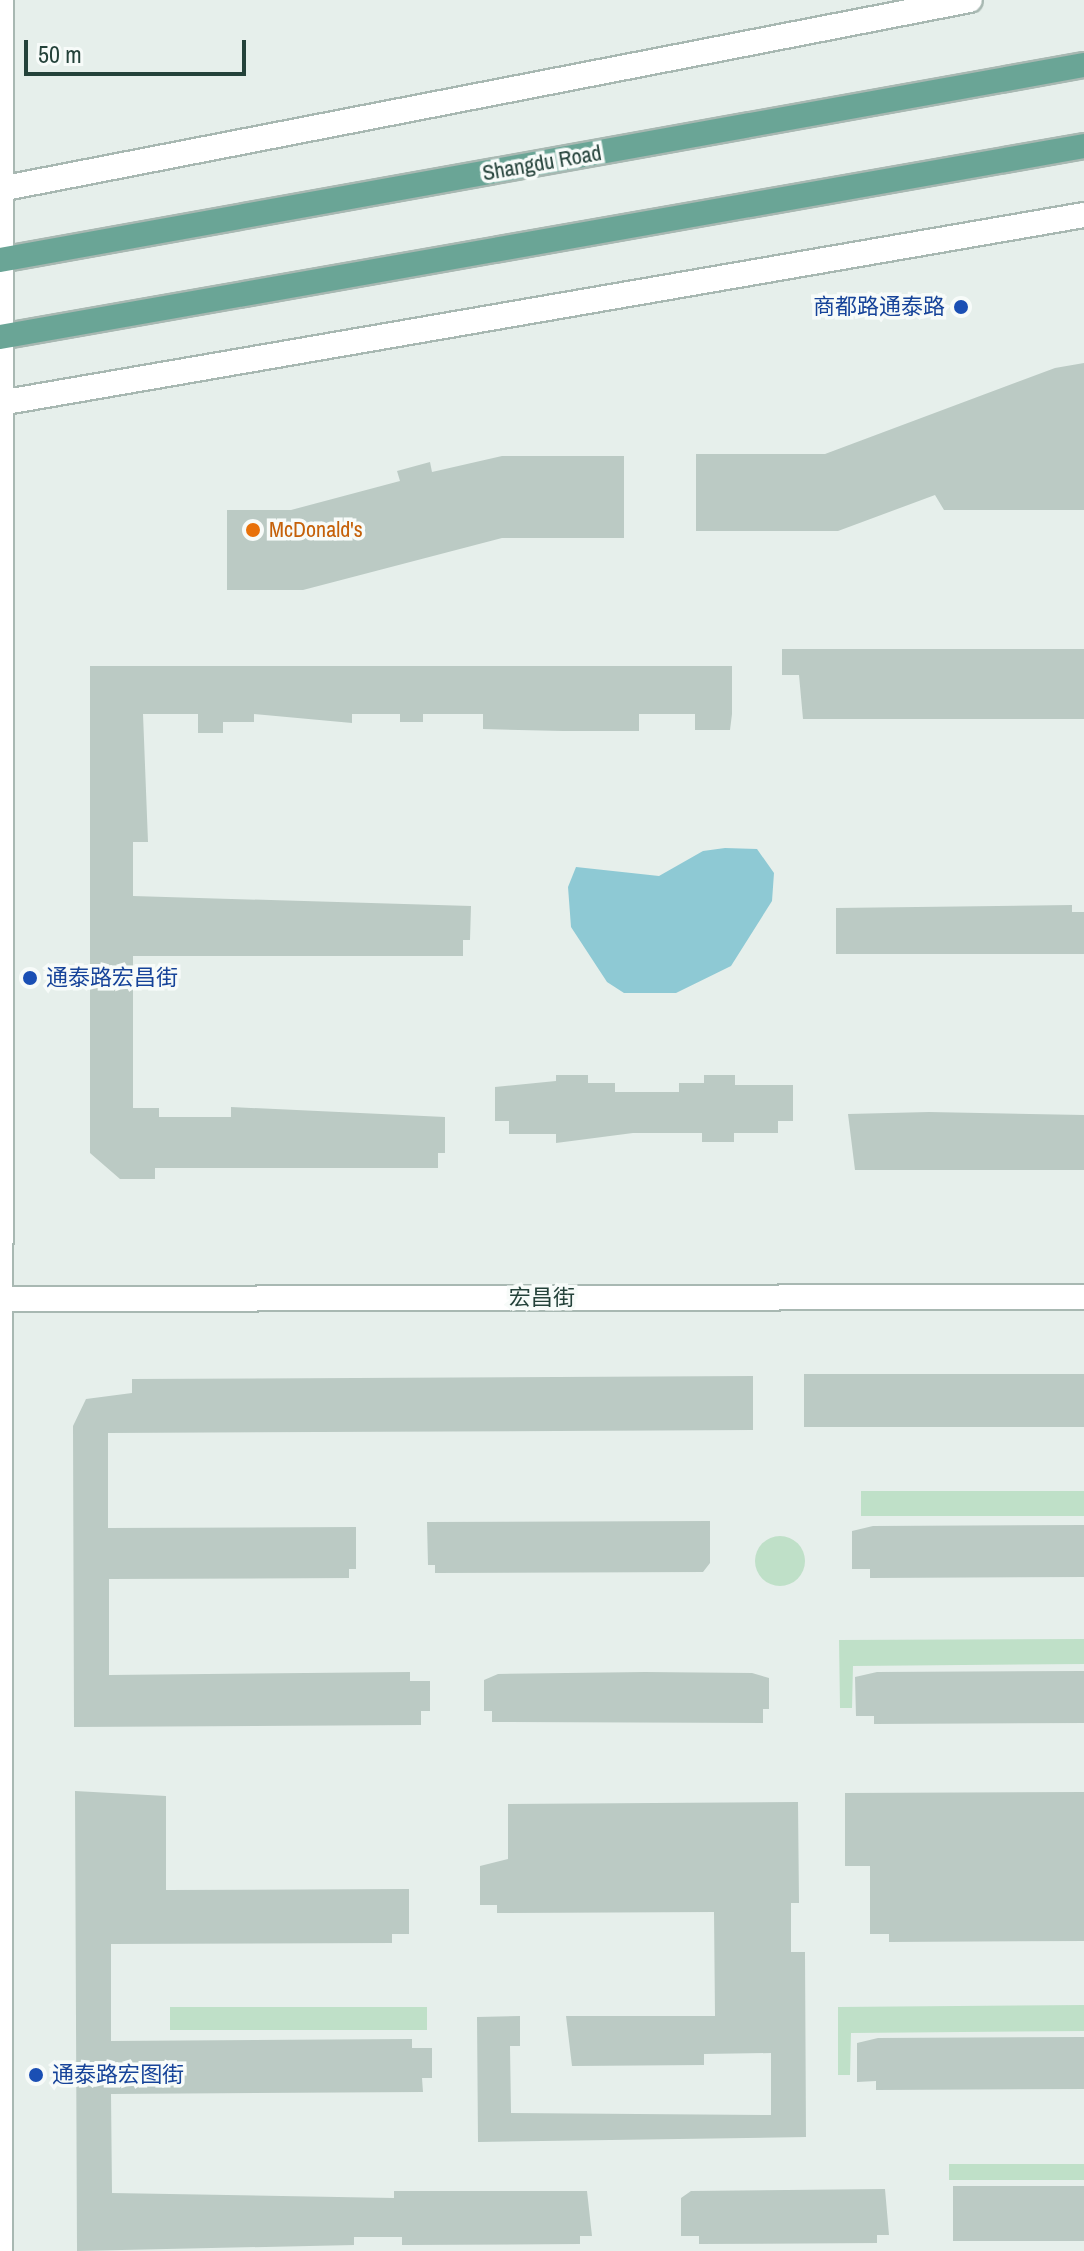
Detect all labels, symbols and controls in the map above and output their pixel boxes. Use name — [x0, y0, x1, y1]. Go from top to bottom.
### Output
scale bar — [28, 24, 250, 74]
text: 50 m — [38, 38, 82, 70]
street label: Shangdu Road — [480, 140, 604, 186]
place label: 商都路通泰路 — [813, 294, 945, 320]
marker: 商都路通泰路 — [952, 298, 970, 316]
place label: McDonald's — [269, 517, 363, 543]
marker: McDonald's — [244, 521, 262, 539]
place label: 通泰路宏昌街 — [46, 965, 178, 991]
marker: 通泰路宏昌街 — [21, 969, 39, 987]
street label: 宏昌街 — [509, 1285, 575, 1311]
place label: 通泰路宏图街 — [52, 2062, 184, 2088]
marker: 通泰路宏图街 — [27, 2066, 45, 2084]

